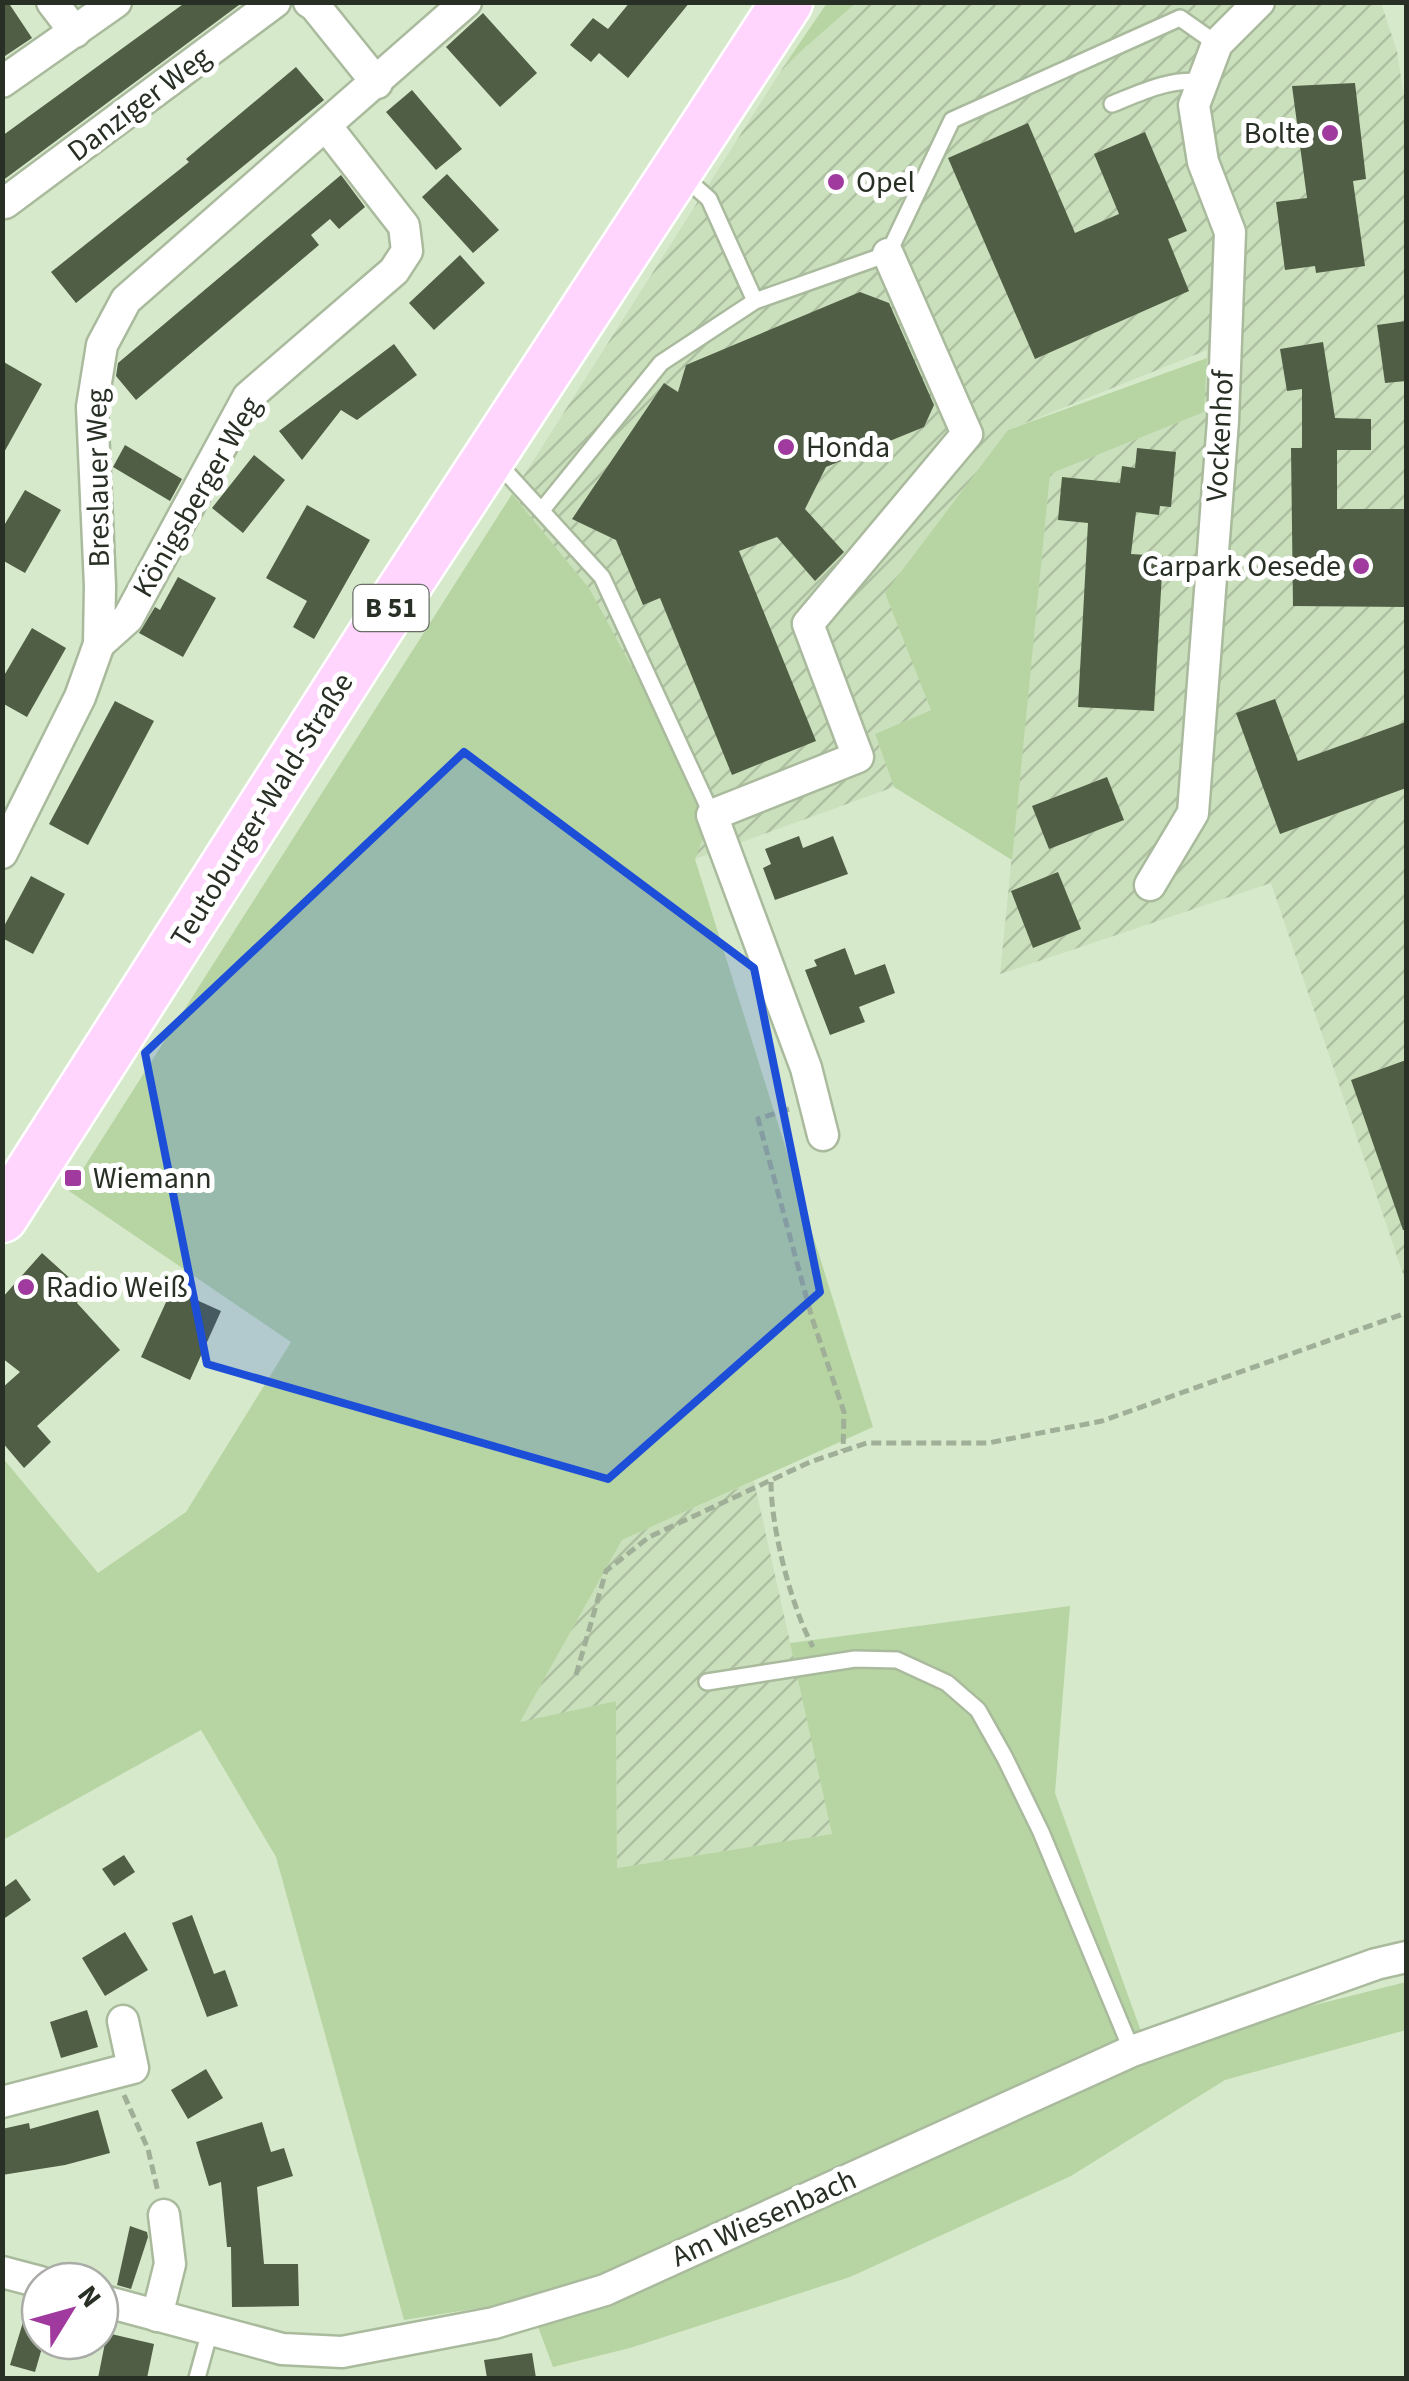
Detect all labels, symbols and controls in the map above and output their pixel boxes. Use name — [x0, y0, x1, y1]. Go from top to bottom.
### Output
street label: Danziger Weg — [58, 36, 220, 172]
place label: Bolte — [1244, 112, 1310, 155]
marker: Bolte — [1319, 122, 1341, 144]
place label: Opel — [856, 161, 915, 204]
marker: Opel — [825, 171, 847, 193]
street label: Vockenhof — [1195, 368, 1245, 503]
street label: Breslauer Weg — [75, 388, 121, 568]
street label: Königsberger Weg — [122, 388, 272, 606]
place label: Honda — [806, 426, 890, 469]
marker: Honda — [775, 436, 797, 458]
place label: Carpark Oesede — [1142, 545, 1341, 588]
marker: Carpark Oesede — [1350, 555, 1372, 577]
road number: B 51 — [354, 585, 428, 631]
street label: Teutoburger-Wald-Straße — [160, 664, 364, 956]
place label: Wiemann — [93, 1157, 212, 1200]
marker: Wiemann — [62, 1167, 84, 1189]
place label: Radio Weiß — [46, 1266, 188, 1309]
marker: Radio Weiß — [15, 1276, 37, 1298]
street label: Am Wiesenbach — [665, 2158, 863, 2278]
north arrow — [20, 2261, 120, 2361]
text: N — [68, 2277, 111, 2316]

